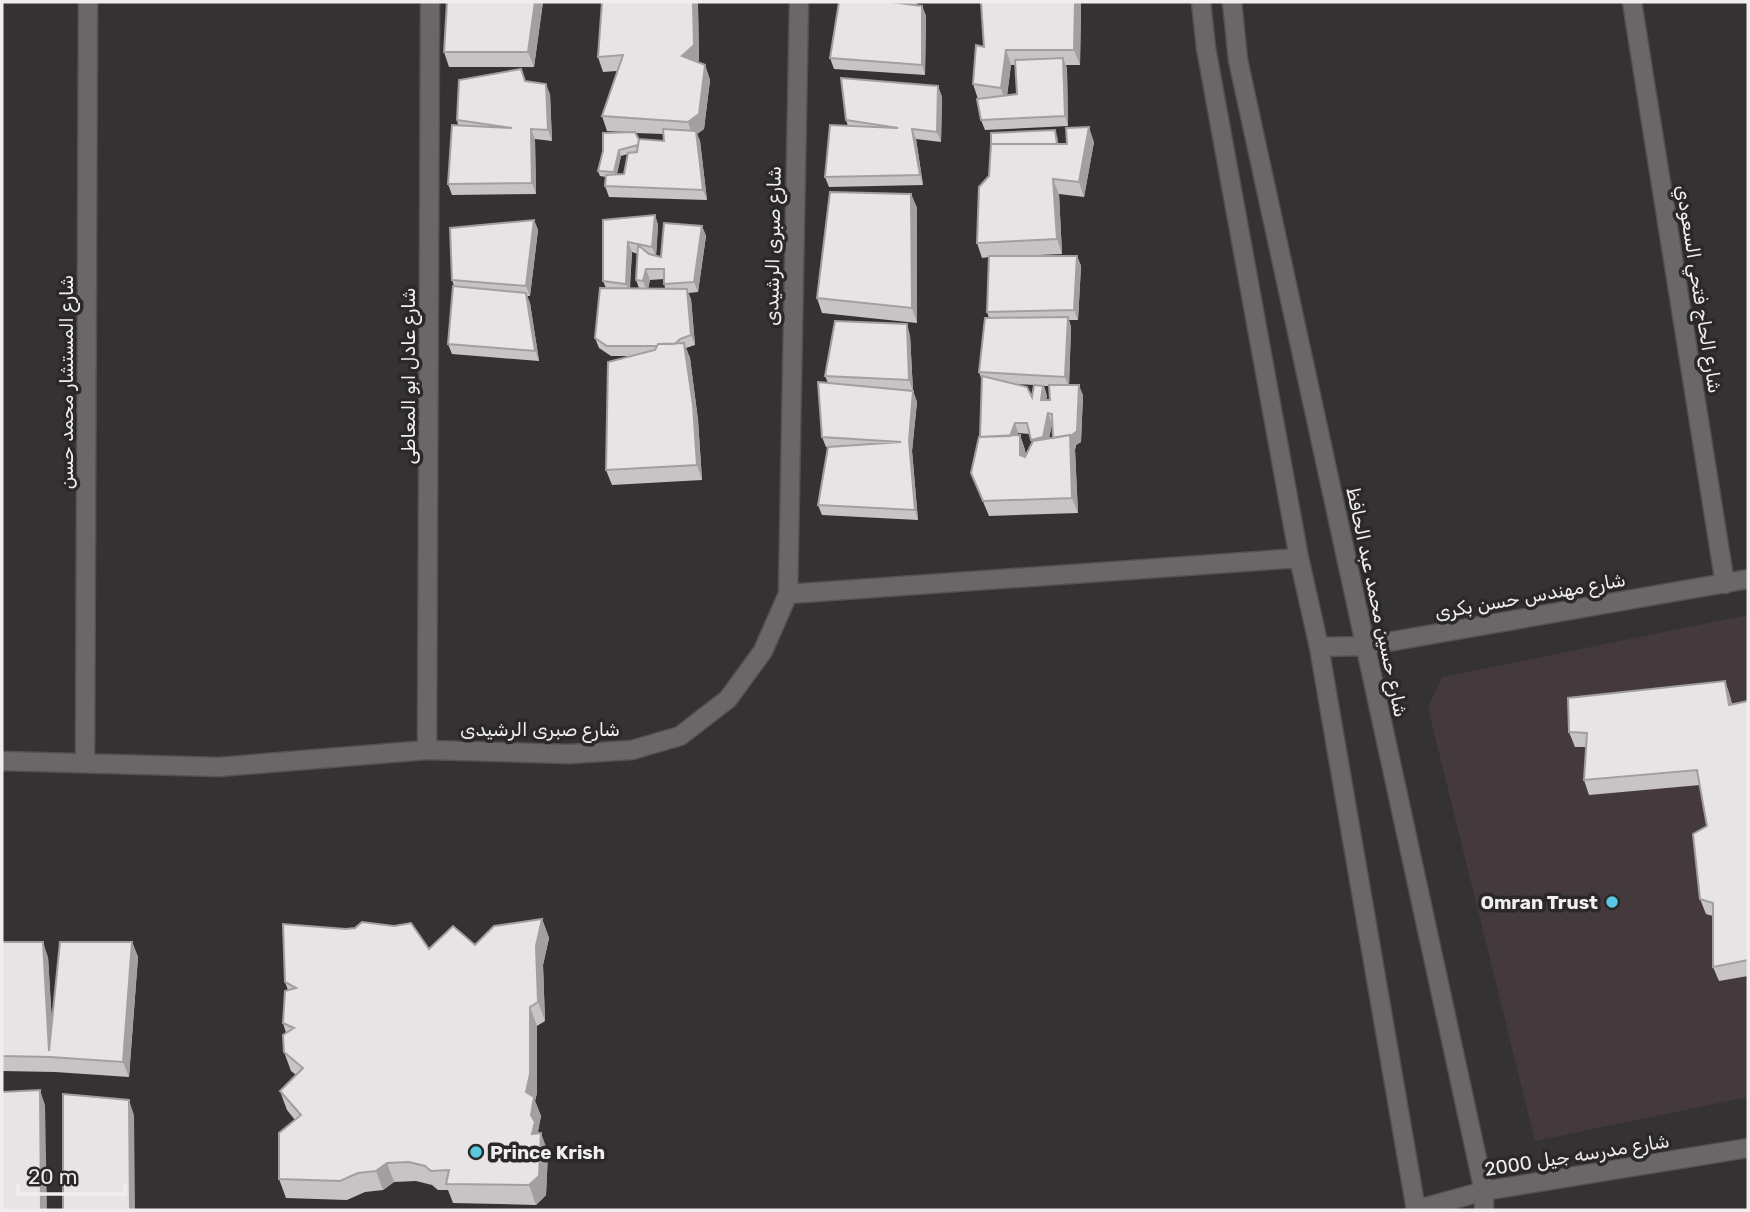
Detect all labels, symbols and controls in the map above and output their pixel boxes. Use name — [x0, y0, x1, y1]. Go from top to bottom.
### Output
street label: شارع صبرى الرشيدى — [760, 166, 788, 326]
street label: شارع الحاج فتحي السعودي — [1668, 183, 1727, 395]
street label: شارع المستشار محمد حسن — [55, 275, 80, 489]
street label: شارع عادل ابو المعاطى — [397, 287, 422, 465]
street label: شارع حسين محمد عبد الحافظ — [1339, 485, 1413, 720]
street label: شارع مهندس حسن بكرى — [1433, 568, 1628, 626]
street label: شارع صبرى الرشيدى — [460, 718, 620, 743]
place label: Omran Trust — [1480, 891, 1598, 914]
marker: Omran Trust — [1604, 894, 1620, 910]
street label: شارع مدرسه جيل 2000 — [1483, 1129, 1671, 1183]
place label: Prince Krish — [490, 1141, 605, 1164]
marker: Prince Krish — [468, 1144, 484, 1160]
scale bar — [18, 1152, 124, 1196]
text: 20 m — [28, 1164, 77, 1189]

